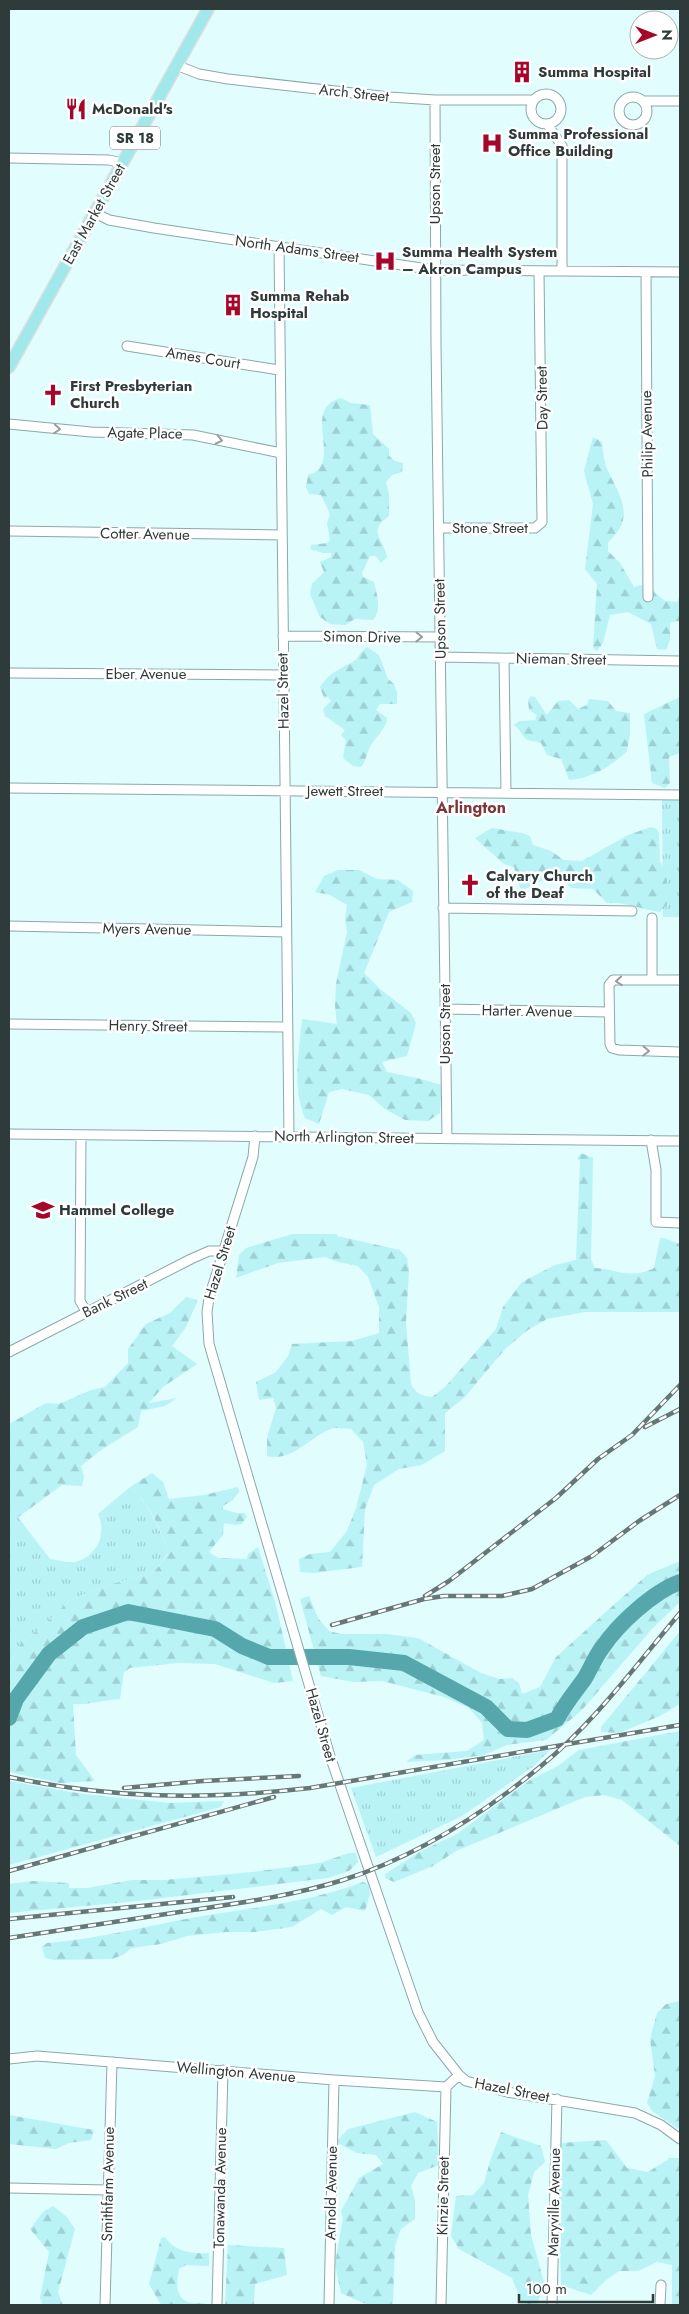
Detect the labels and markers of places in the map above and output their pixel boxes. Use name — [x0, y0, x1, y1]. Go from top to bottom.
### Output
building icon: Summa Hospital — [509, 59, 535, 85]
place label: Summa Hospital — [538, 61, 651, 83]
restaurant icon: McDonald's — [63, 96, 89, 122]
place label: McDonald's — [92, 98, 173, 120]
place label: Summa Professional Office Building — [508, 123, 648, 162]
hospital icon: Summa Professional Office Building — [479, 130, 505, 156]
place label: Summa Health System – Akron Campus — [402, 241, 557, 280]
hospital icon: Summa Health System – Akron Campus — [372, 248, 398, 274]
place label: Summa Rehab Hospital — [250, 285, 349, 324]
building icon: Summa Rehab Hospital — [220, 292, 246, 318]
place label: First Presbyterian Church — [70, 375, 192, 414]
church icon: First Presbyterian Church — [40, 382, 66, 408]
place label: Calvary Church of the Deaf — [486, 865, 593, 904]
church icon: Calvary Church of the Deaf — [457, 872, 483, 898]
school or university icon: Hammel College — [30, 1197, 56, 1223]
place label: Hammel College — [59, 1199, 175, 1221]

